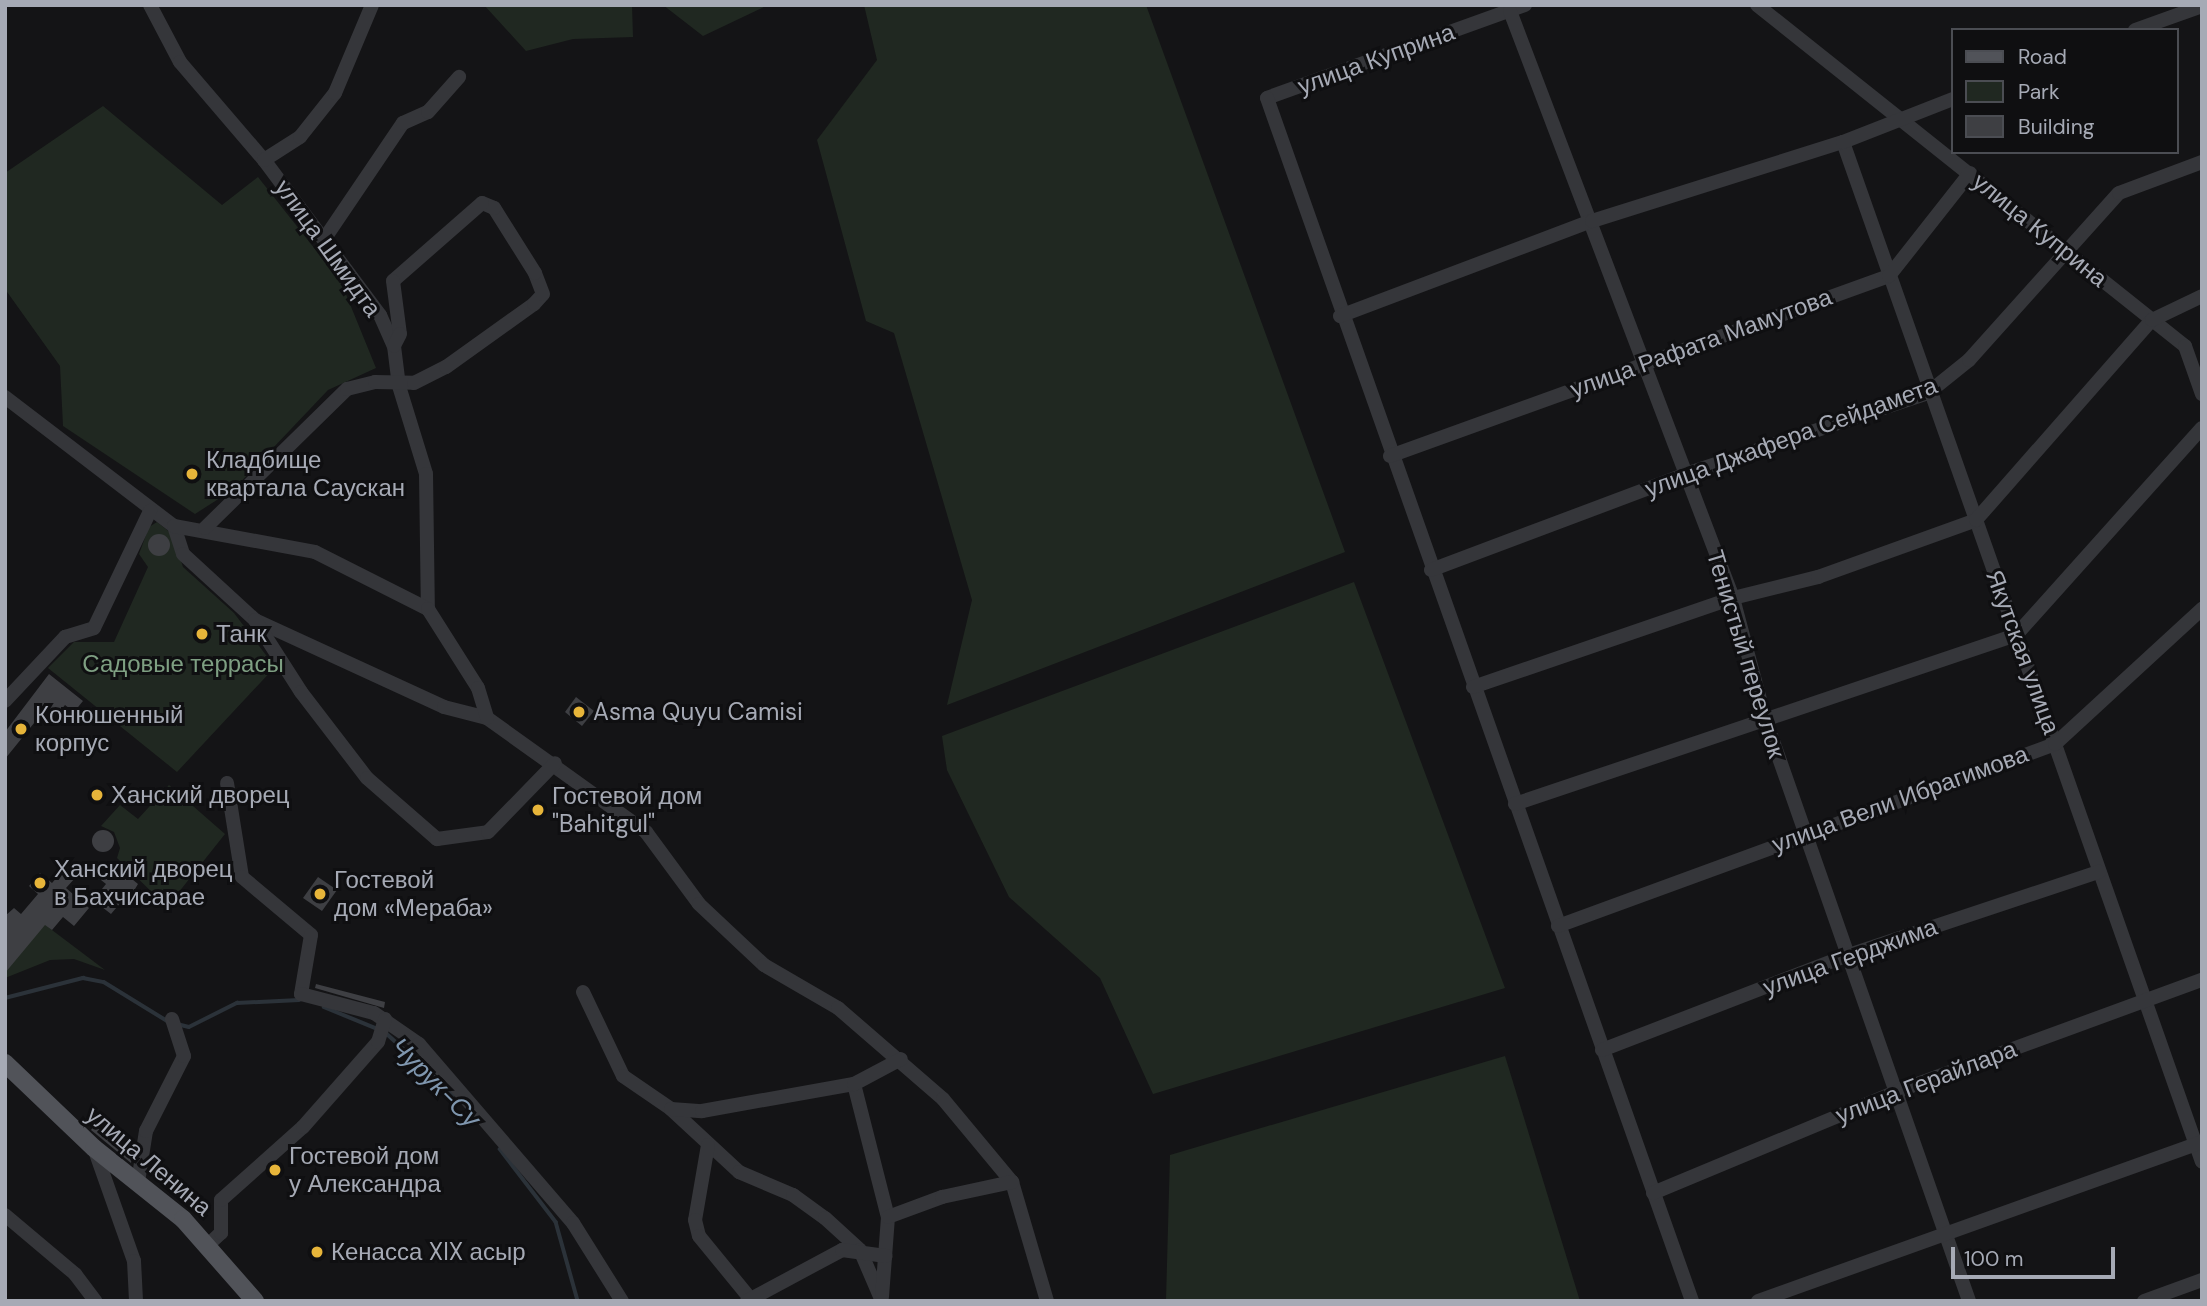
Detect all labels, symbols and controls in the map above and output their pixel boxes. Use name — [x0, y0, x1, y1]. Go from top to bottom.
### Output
street label: улица Куприна — [1294, 17, 1458, 101]
legend — [1952, 28, 2179, 154]
text: Road — [2018, 43, 2067, 71]
text: Park — [2018, 78, 2059, 106]
text: Building — [2018, 113, 2094, 141]
street label: улица Куприна — [1967, 167, 2113, 293]
street label: улица Шмидта — [269, 174, 387, 322]
street label: улица Рафата Мамутова — [1566, 282, 1836, 404]
street label: улица Джафера Сейдамета — [1641, 371, 1941, 503]
place label: Кладбище квартала Саускан — [206, 446, 405, 502]
marker: Кладбище квартала Саускан — [184, 466, 200, 482]
street label: Тенистый переулок — [1701, 547, 1791, 761]
street label: Якутская улица — [1980, 566, 2066, 738]
place label: Танк — [216, 620, 267, 648]
marker: Танк — [194, 626, 210, 642]
park label: Садовые террасы — [82, 650, 284, 678]
place label: Asma Quyu Camisi — [593, 698, 803, 726]
place label: Конюшенный корпус — [35, 701, 183, 757]
marker: Asma Quyu Camisi — [571, 704, 587, 720]
marker: Конюшенный корпус — [13, 721, 29, 737]
street label: улица Вели Ибрагимова — [1768, 739, 2032, 859]
place label: Ханский дворец — [111, 781, 290, 809]
place label: Гостевой дом "Bahitgul" — [552, 782, 702, 838]
marker: Ханский дворец — [89, 787, 105, 803]
marker: Гостевой дом "Bahitgul" — [530, 802, 546, 818]
place label: Ханский дворец в Бахчисарае — [54, 855, 233, 911]
place label: Гостевой дом «Мераба» — [334, 866, 493, 922]
marker: Ханский дворец в Бахчисарае — [32, 875, 48, 891]
marker: Гостевой дом «Мераба» — [312, 886, 328, 902]
street label: улица Герджима — [1759, 912, 1941, 1002]
water label: Чурук-Су — [384, 1032, 486, 1134]
street label: улица Герайлара — [1832, 1034, 2020, 1130]
street label: улица Ленина — [80, 1100, 218, 1222]
place label: Гостевой дом у Александра — [289, 1142, 441, 1198]
marker: Гостевой дом у Александра — [267, 1162, 283, 1178]
scale bar — [1955, 1232, 2120, 1276]
place label: Кенасса XIX асыр — [331, 1238, 526, 1266]
marker: Кенасса XIX асыр — [309, 1244, 325, 1260]
text: 100 m — [1964, 1245, 2024, 1273]

